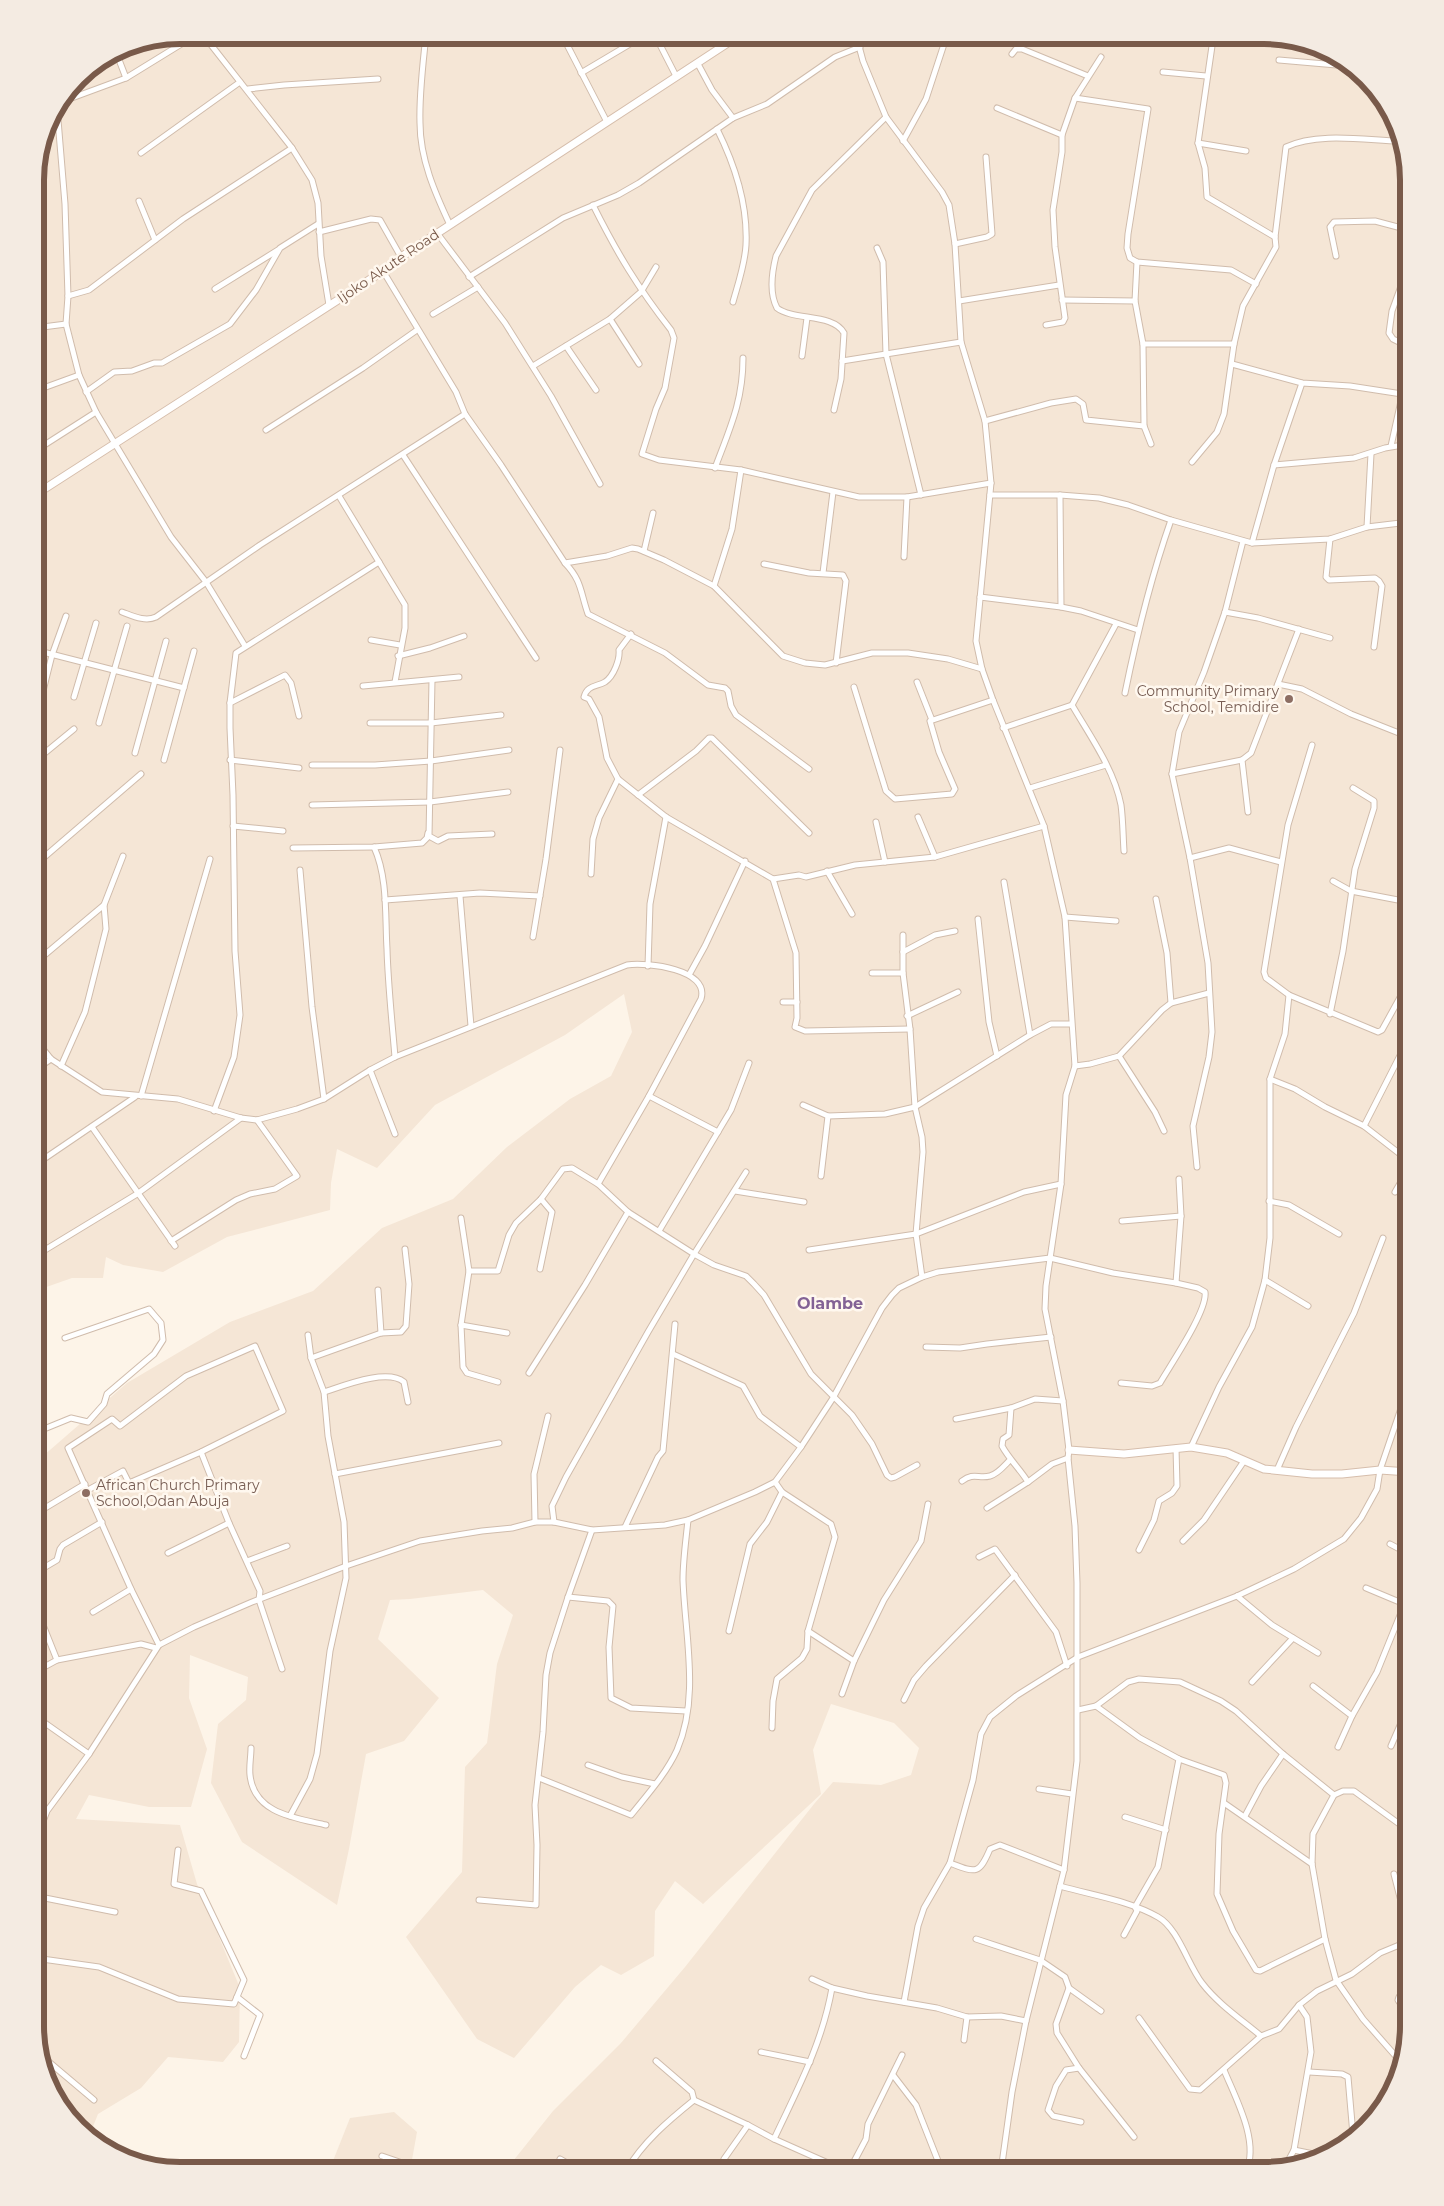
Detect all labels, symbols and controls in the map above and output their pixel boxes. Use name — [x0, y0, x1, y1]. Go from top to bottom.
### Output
street label: Ijoko Akute Road — [333, 225, 443, 307]
place label: Community Primary School, Temidire — [1137, 682, 1279, 716]
marker: Community Primary School, Temidire — [1283, 693, 1295, 705]
district label: Olambe — [797, 1294, 863, 1313]
place label: African Church Primary School,Odan Abuja — [96, 1476, 260, 1510]
marker: African Church Primary School,Odan Abuja — [80, 1487, 92, 1499]

